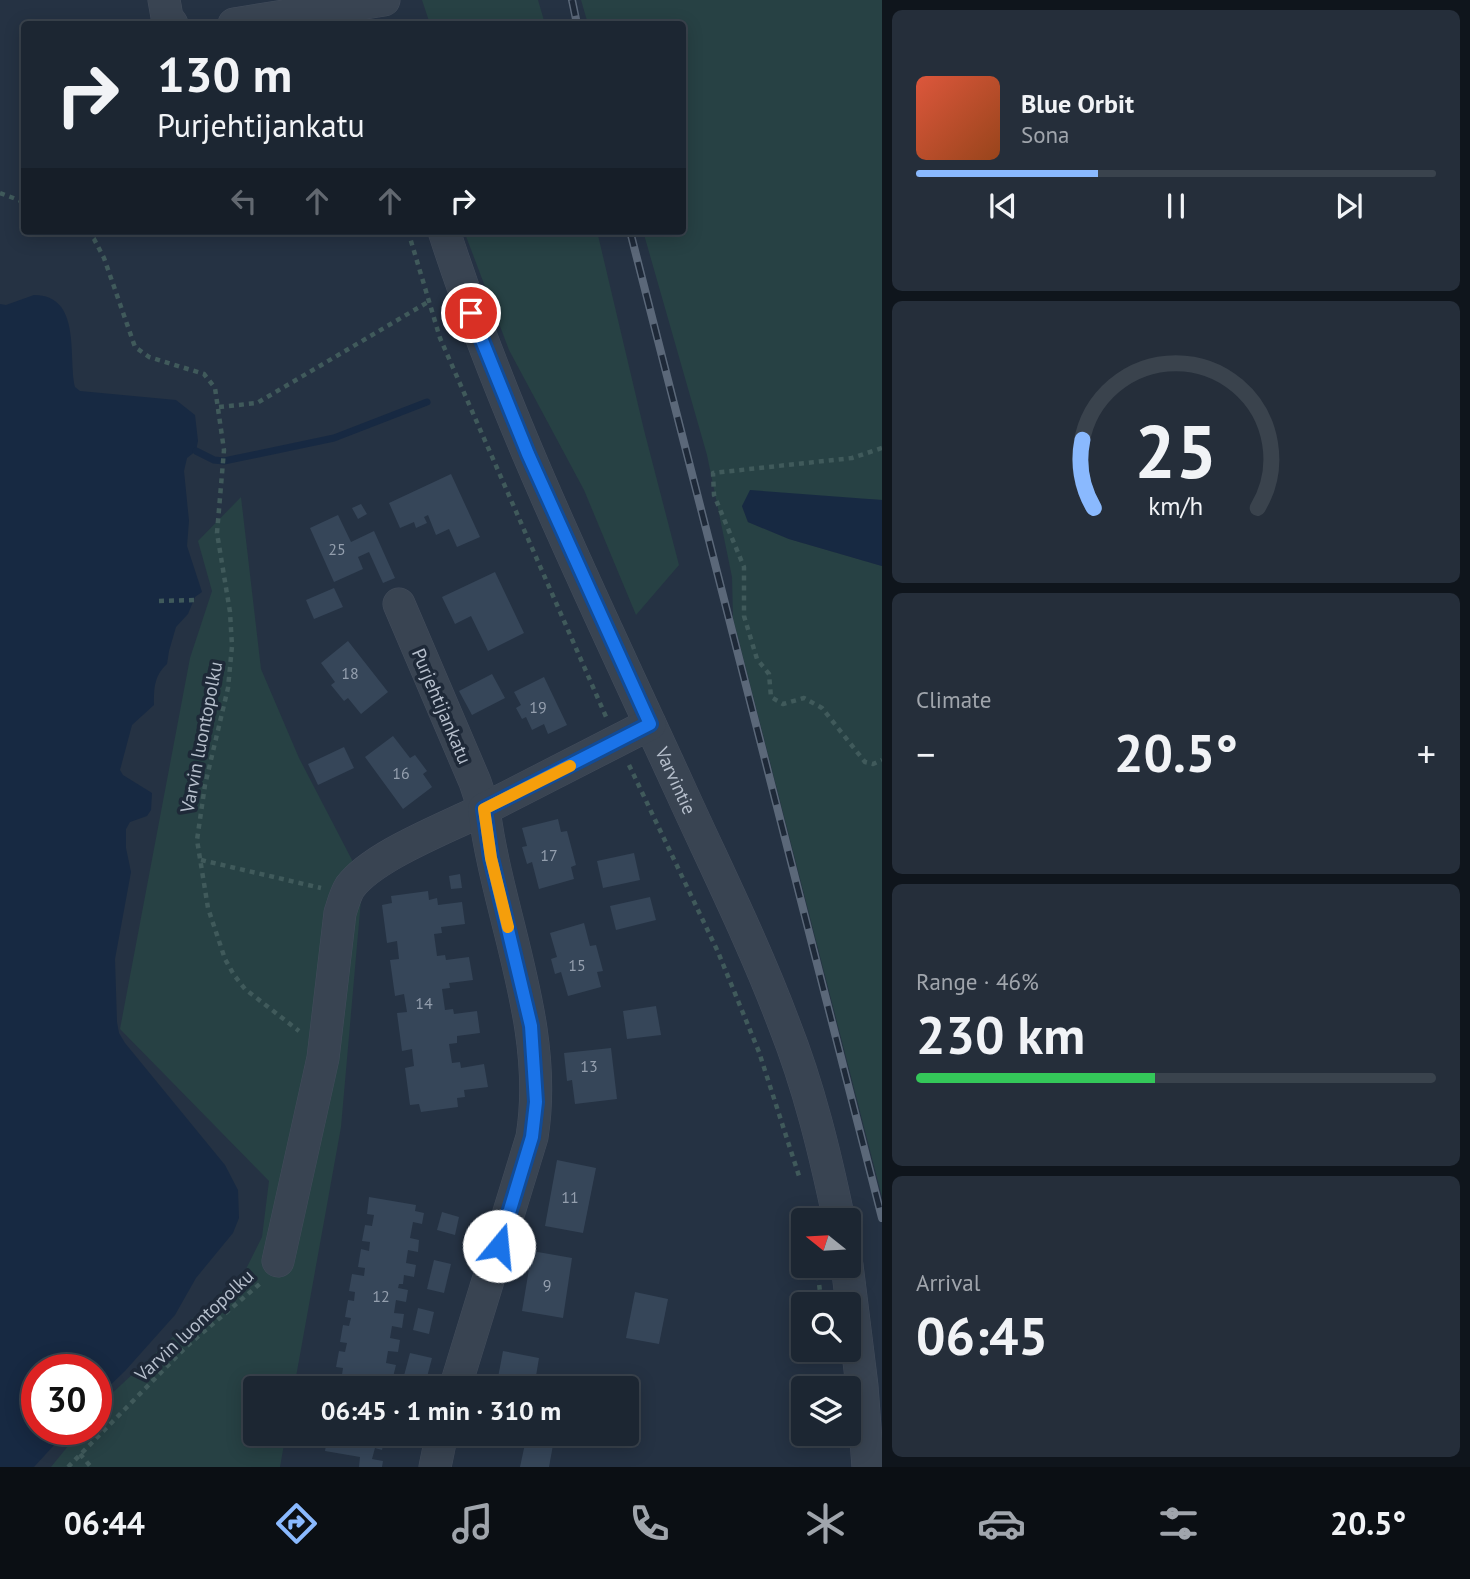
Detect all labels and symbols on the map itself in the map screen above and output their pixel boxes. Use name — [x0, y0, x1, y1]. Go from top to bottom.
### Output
pin — [441, 283, 501, 343]
house number: 25 — [328, 539, 346, 559]
street label: Purjehtijankatu — [407, 645, 477, 767]
street label: Varvin luontopolku — [174, 659, 227, 816]
house number: 18 — [341, 663, 359, 683]
house number: 19 — [529, 697, 547, 717]
street label: Varvintie — [650, 742, 702, 818]
house number: 16 — [392, 763, 410, 783]
house number: 17 — [540, 845, 558, 865]
house number: 15 — [568, 955, 586, 975]
house number: 14 — [415, 993, 433, 1013]
house number: 13 — [580, 1056, 598, 1076]
house number: 11 — [561, 1187, 579, 1207]
north arrow — [791, 1208, 861, 1278]
position arrow — [462, 1209, 536, 1283]
street label: Varvin luontopolku — [129, 1264, 258, 1387]
house number: 9 — [543, 1275, 551, 1295]
house number: 12 — [372, 1286, 390, 1306]
speed limit sign: 30 — [21, 1354, 112, 1445]

